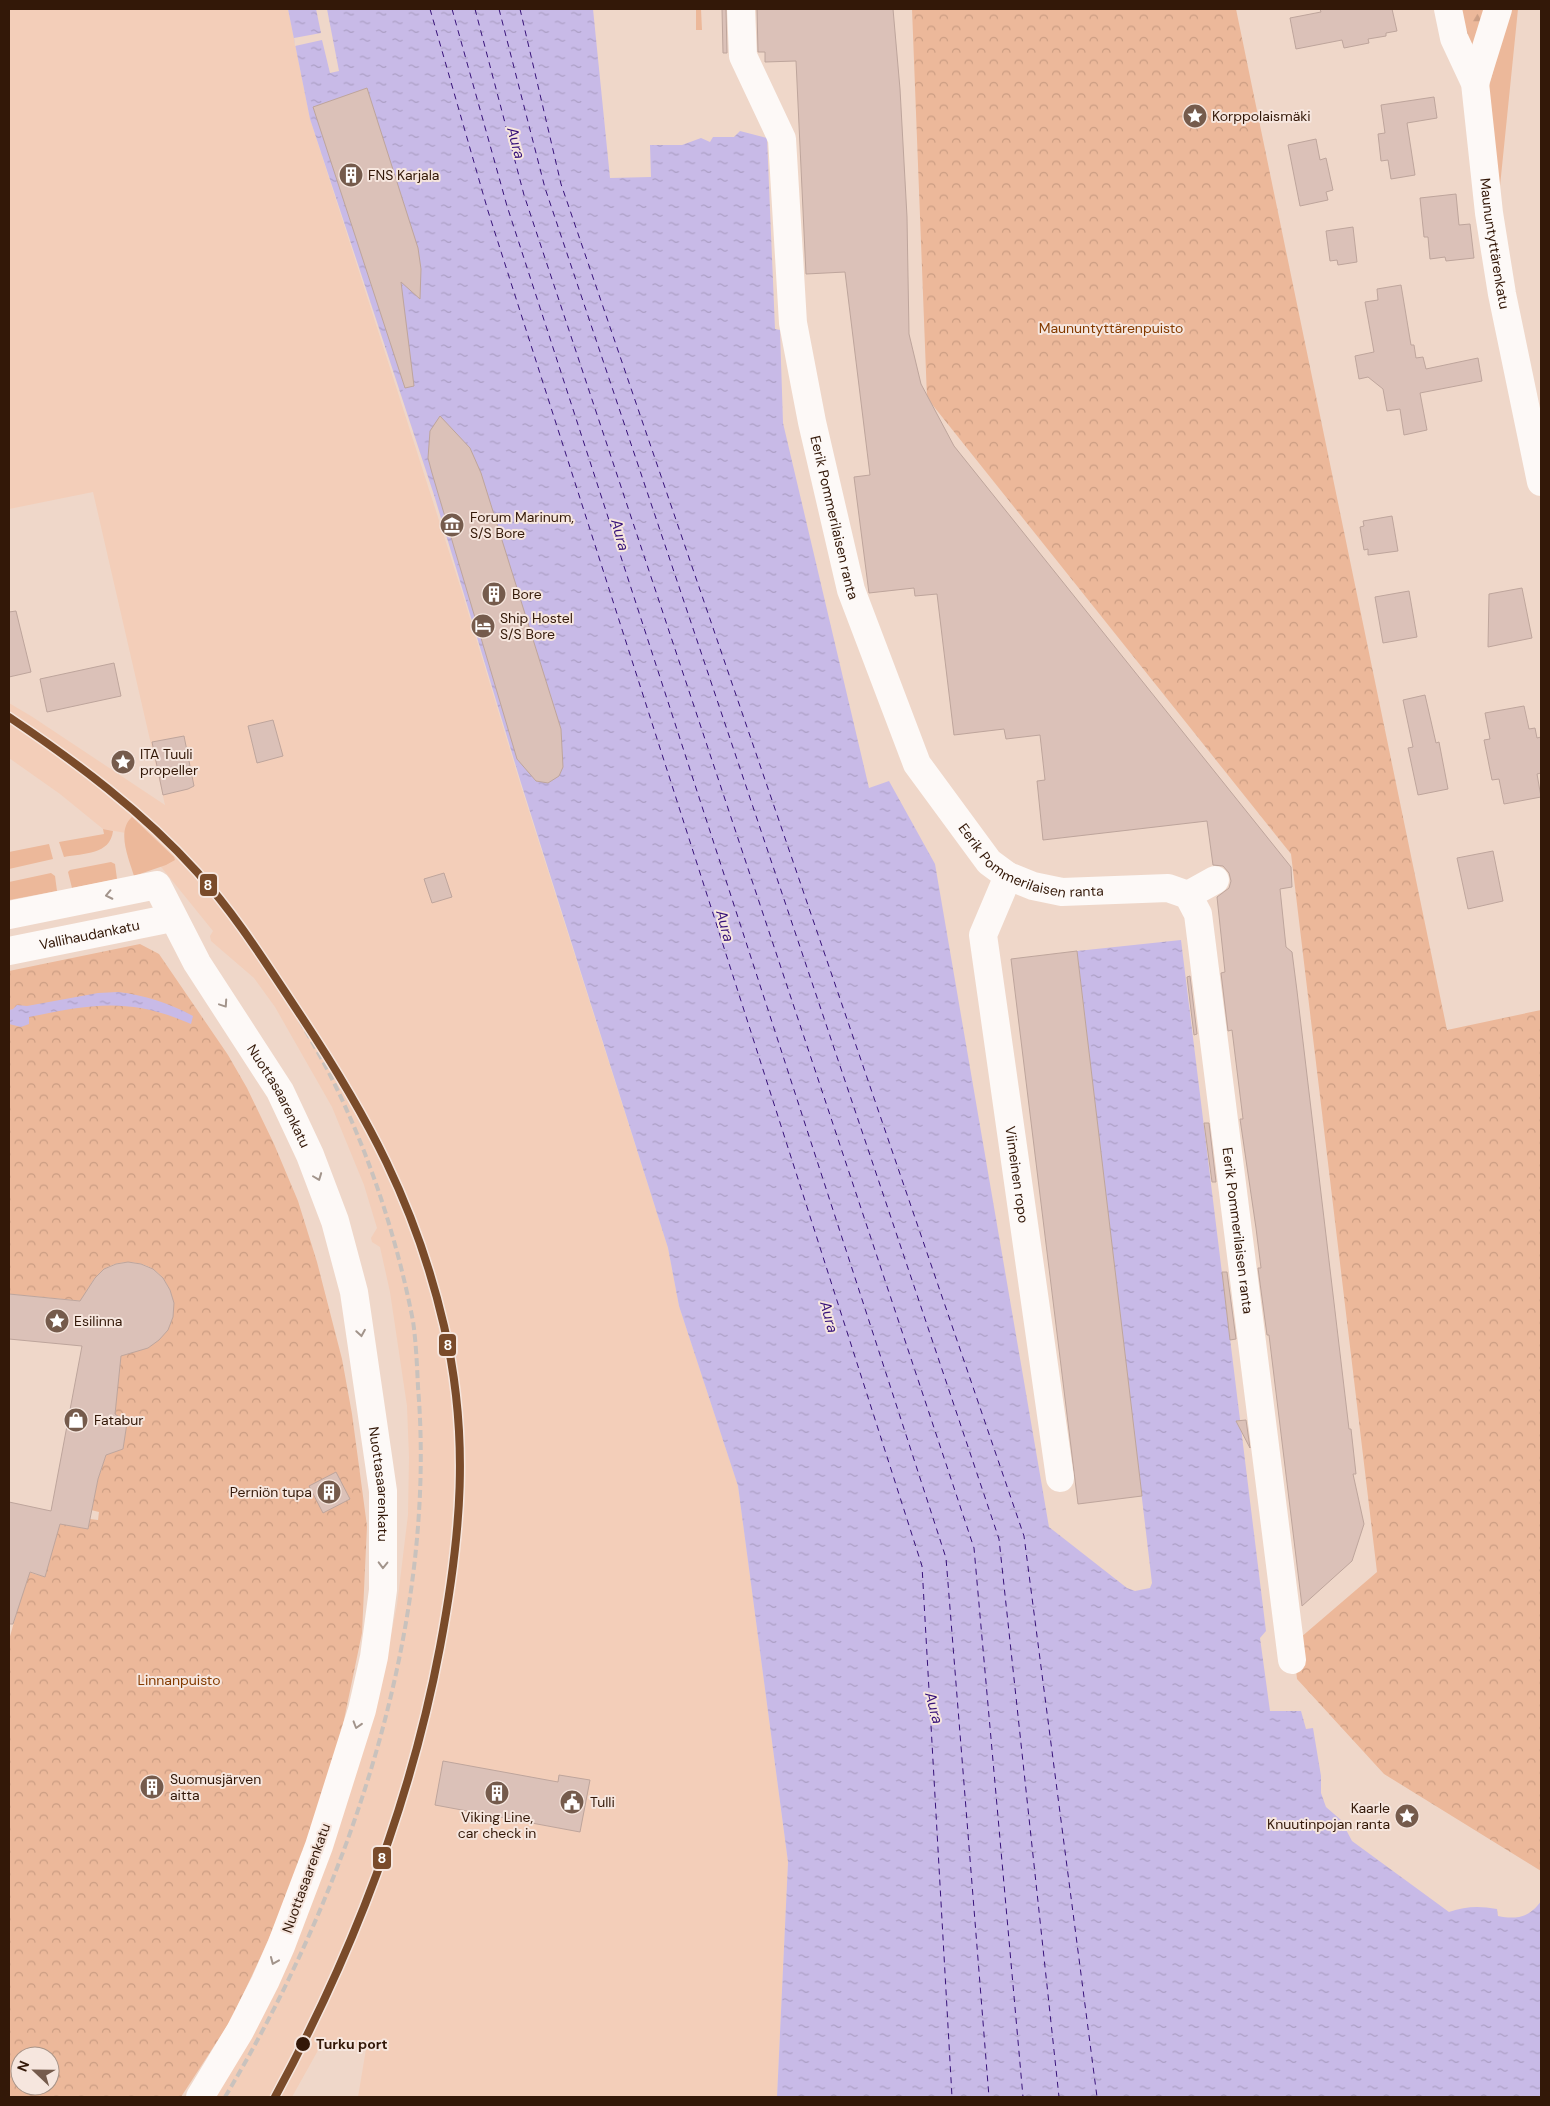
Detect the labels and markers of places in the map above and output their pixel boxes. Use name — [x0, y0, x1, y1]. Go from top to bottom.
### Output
place icon: Korppolaismäki — [1182, 103, 1208, 129]
place label: Korppolaismäki — [1212, 107, 1311, 125]
building icon: FNS Karjala — [338, 162, 364, 188]
place label: FNS Karjala — [368, 166, 439, 184]
place label: Forum Marinum, S/S Bore — [470, 508, 574, 542]
museum icon: Forum Marinum, S/S Bore — [439, 512, 465, 538]
building icon: Bore — [481, 581, 507, 607]
place label: Bore — [512, 585, 542, 603]
place label: Ship Hostel S/S Bore — [500, 609, 573, 643]
hotel icon: Ship Hostel S/S Bore — [470, 613, 496, 639]
place label: ITA Tuuli propeller — [140, 745, 198, 779]
place icon: ITA Tuuli propeller — [110, 749, 136, 775]
place icon: Esilinna — [44, 1308, 70, 1334]
place label: Esilinna — [74, 1312, 122, 1330]
shop icon: Fatabur — [63, 1407, 89, 1433]
place label: Fatabur — [94, 1411, 144, 1429]
building icon: Perniön tupa — [316, 1479, 342, 1505]
place label: Perniön tupa — [230, 1483, 312, 1501]
place label: Suomusjärven aitta — [170, 1770, 261, 1804]
building icon: Suomusjärven aitta — [139, 1774, 165, 1800]
building icon: Viking Line, car check in — [484, 1780, 510, 1806]
public building icon: Tulli — [559, 1789, 585, 1815]
place label: Tulli — [590, 1793, 615, 1811]
place label: Kaarle Knuutinpojan ranta — [1267, 1799, 1390, 1833]
place icon: Kaarle Knuutinpojan ranta — [1394, 1803, 1420, 1829]
place label: Viking Line, car check in — [458, 1808, 536, 1842]
marker: Turku port — [294, 2035, 312, 2053]
place label: Turku port — [316, 2035, 388, 2053]

